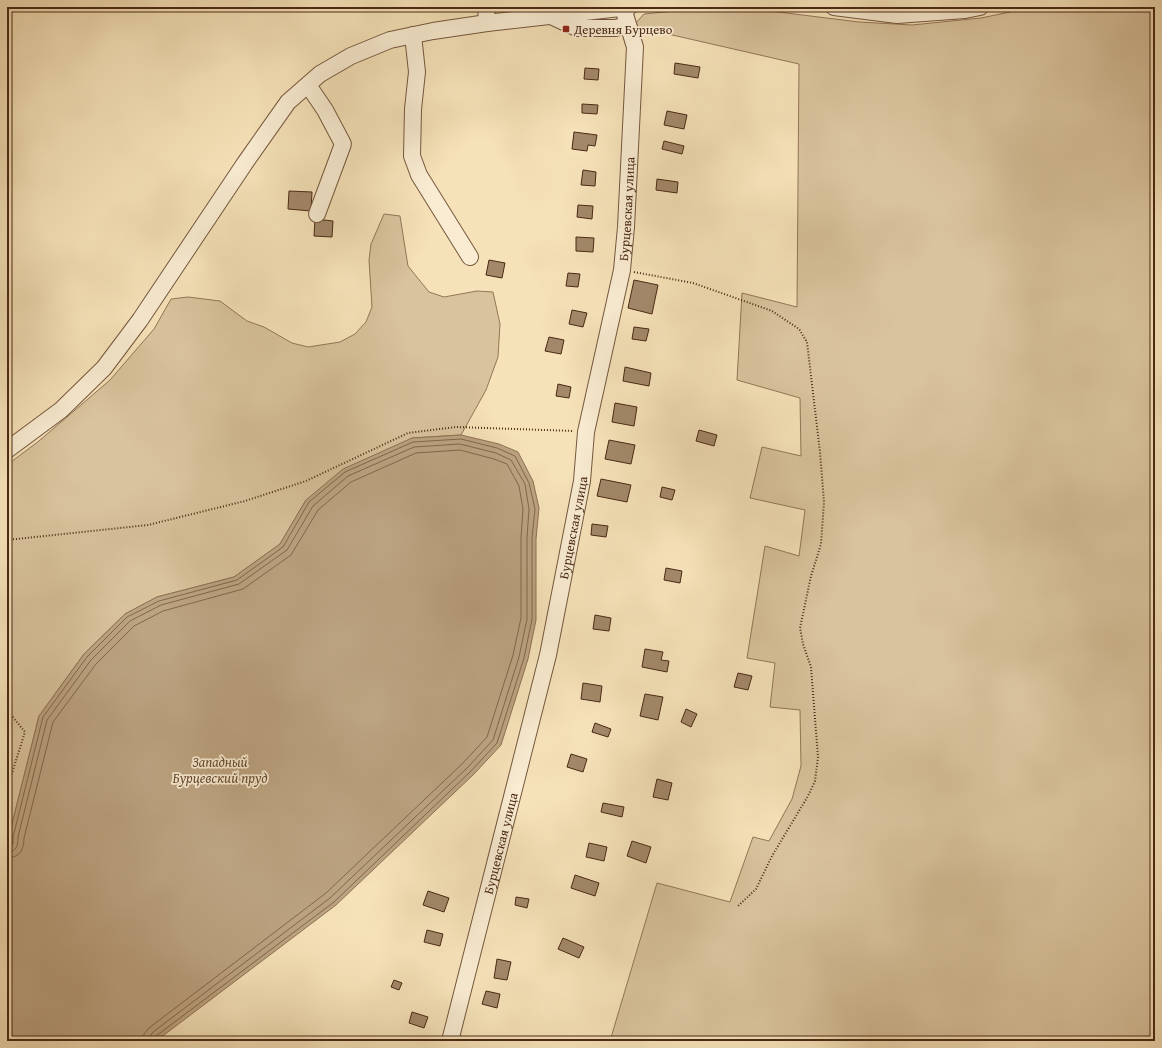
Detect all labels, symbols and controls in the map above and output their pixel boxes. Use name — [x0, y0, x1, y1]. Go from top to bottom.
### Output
place label: Деревня Бурцево — [573, 20, 673, 39]
marker: Деревня Бурцево — [561, 24, 571, 34]
street label: Бурцевская улица — [613, 156, 639, 262]
street label: Бурцевская улица — [554, 475, 592, 581]
water label: Западный Бурцевский пруд — [173, 752, 267, 788]
street label: Бурцевская улица — [478, 790, 522, 896]

